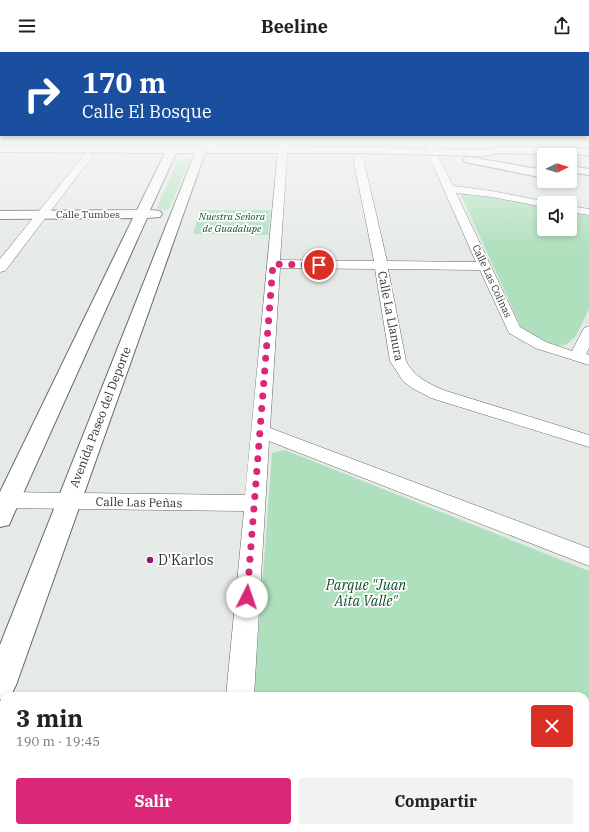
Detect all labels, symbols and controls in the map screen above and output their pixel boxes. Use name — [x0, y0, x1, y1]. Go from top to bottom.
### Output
icon: menu — [16, 15, 38, 37]
text: Beeline — [261, 15, 328, 38]
icon: share — [551, 15, 573, 37]
text: 170 m — [82, 64, 166, 101]
icon: right — [16, 68, 68, 120]
text: Calle El Bosque — [82, 100, 212, 123]
north arrow — [537, 148, 577, 188]
map controls — [537, 148, 577, 236]
button: sound — [537, 196, 577, 236]
street label: Calle Tumbes — [56, 208, 120, 221]
park label: Nuestra Señora de Guadalupe — [198, 210, 266, 235]
street label: Calle Las Colinas — [469, 242, 515, 320]
pin — [302, 248, 336, 282]
icon: arrive — [308, 254, 330, 276]
street label: Calle La Llanura — [375, 270, 407, 363]
street label: Avenida Paseo del Deporte — [66, 344, 134, 490]
street label: Calle Las Peñas — [96, 494, 183, 510]
place label: D'Karlos — [158, 551, 214, 569]
marker: D'Karlos — [145, 555, 155, 565]
position arrow — [226, 576, 268, 618]
park label: Parque "Juan Aita Valle" — [325, 576, 406, 610]
text: 3 min — [16, 702, 83, 734]
button: close — [531, 705, 573, 747]
text: 190 m · 19:45 — [16, 733, 100, 750]
button: Salir — [16, 778, 291, 824]
button: Compartir — [299, 778, 573, 824]

